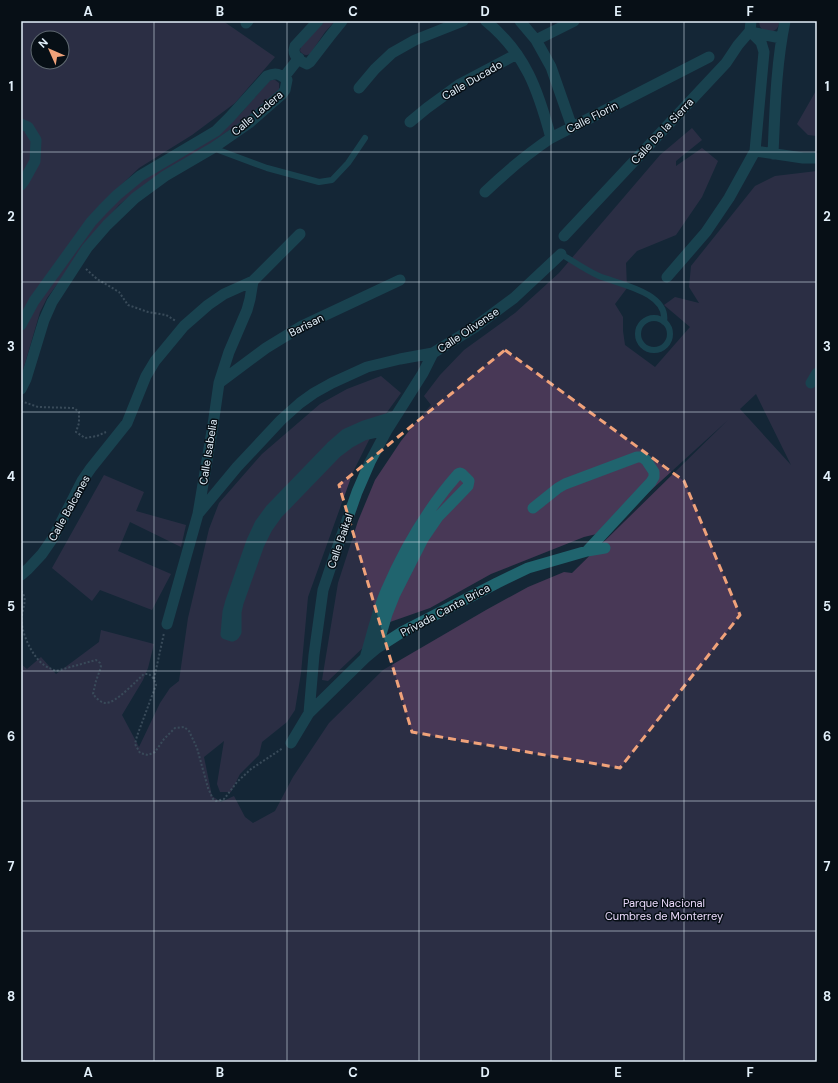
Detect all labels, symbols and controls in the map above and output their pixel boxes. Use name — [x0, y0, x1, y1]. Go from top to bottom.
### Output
text: A — [83, 3, 93, 20]
text: B — [216, 3, 224, 20]
text: C — [348, 3, 358, 20]
text: D — [480, 3, 490, 20]
text: E — [614, 3, 622, 20]
text: F — [746, 3, 754, 20]
north arrow — [30, 30, 70, 70]
text: N — [35, 35, 51, 51]
street label: Calle Ducado — [439, 57, 505, 103]
text: 1 — [9, 78, 13, 95]
text: 1 — [825, 78, 829, 95]
street label: Calle Ladera — [228, 87, 286, 139]
street label: Calle De la Sierra — [628, 95, 696, 167]
street label: Calle Florin — [564, 98, 620, 136]
text: 2 — [7, 208, 15, 225]
text: 2 — [823, 208, 831, 225]
street label: Calle Olivense — [434, 304, 502, 356]
street label: Barisan — [286, 310, 326, 340]
text: 3 — [7, 338, 15, 355]
text: 3 — [823, 338, 831, 355]
street label: Calle Isabelia — [196, 418, 220, 486]
text: 4 — [7, 468, 15, 485]
text: 4 — [823, 468, 831, 485]
street label: Calle Balcanes — [45, 473, 93, 543]
street label: Calle Baikal — [324, 512, 356, 570]
street label: Privada Canta Brica — [398, 580, 492, 640]
text: 5 — [7, 598, 15, 615]
text: 5 — [823, 598, 831, 615]
text: 6 — [7, 728, 15, 745]
text: 6 — [823, 728, 831, 745]
text: 7 — [8, 858, 15, 875]
text: 7 — [824, 858, 831, 875]
park label: Parque Nacional Cumbres de Monterrey — [605, 896, 723, 923]
text: 8 — [7, 988, 15, 1005]
text: 8 — [823, 988, 831, 1005]
text: A — [83, 1064, 93, 1081]
text: B — [216, 1064, 224, 1081]
text: C — [348, 1064, 358, 1081]
text: D — [480, 1064, 490, 1081]
text: E — [614, 1064, 622, 1081]
text: F — [746, 1064, 754, 1081]

